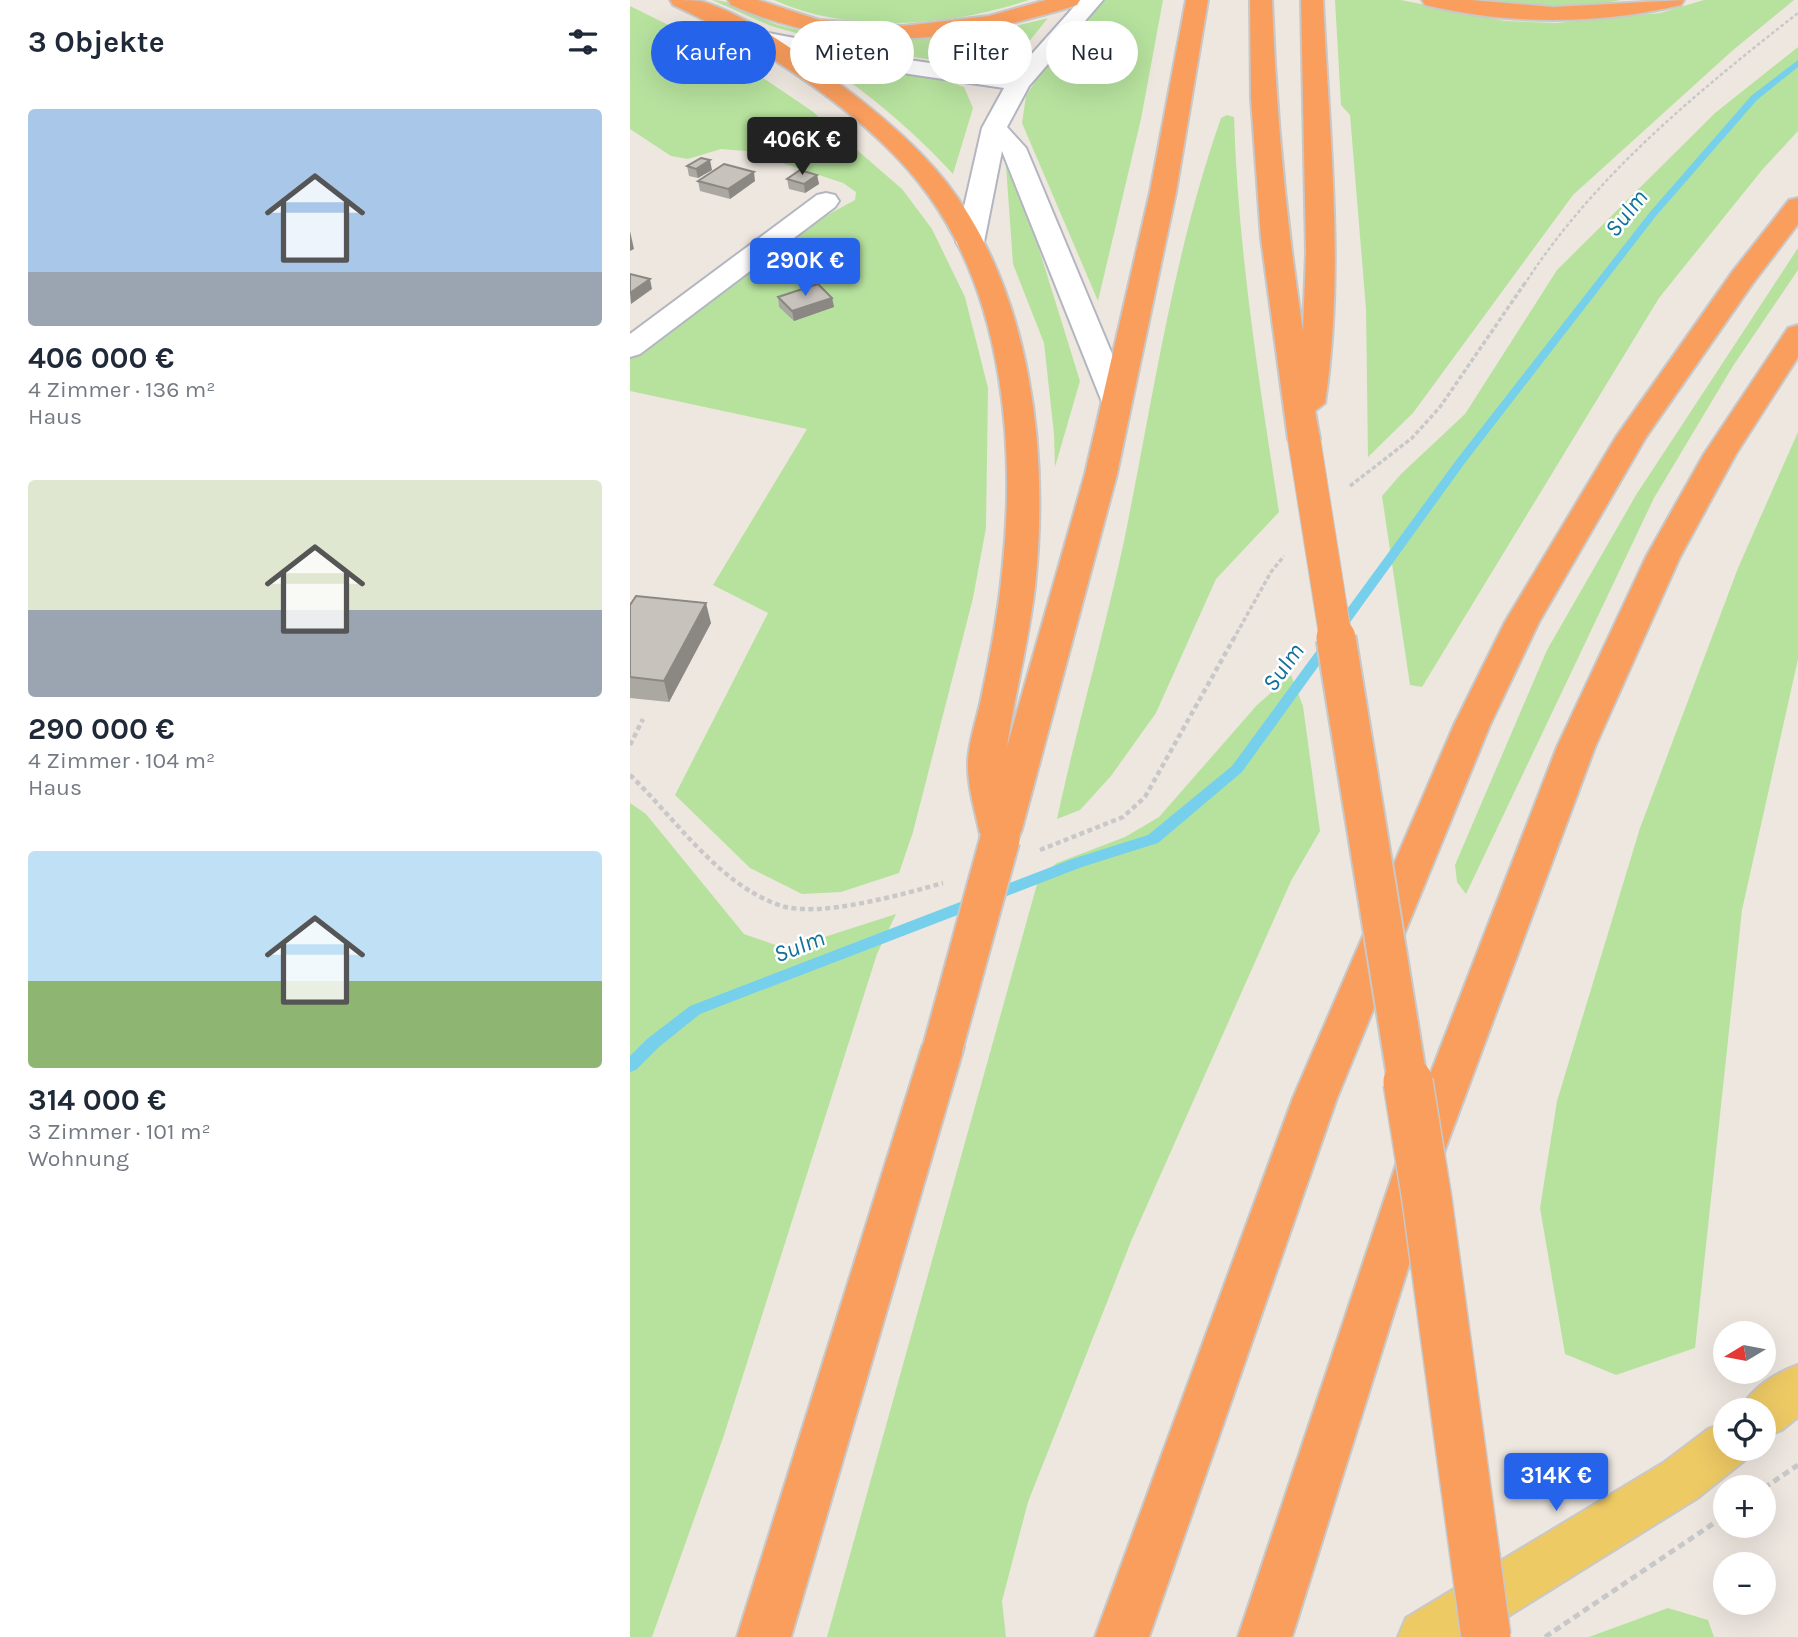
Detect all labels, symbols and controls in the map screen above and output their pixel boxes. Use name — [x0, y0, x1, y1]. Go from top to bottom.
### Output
chip: Kaufen — [651, 21, 776, 84]
chip: Mieten — [790, 21, 914, 84]
chip: Filter — [928, 21, 1032, 84]
chip: Neu — [1046, 21, 1138, 84]
icon: filters — [564, 23, 602, 61]
text: 3 Objekte — [28, 24, 165, 60]
pin: 406K € — [745, 118, 859, 177]
text: 406K € — [763, 126, 841, 153]
icon: home — [252, 155, 378, 281]
water label: Sulm — [1599, 184, 1653, 242]
pin: 290K € — [748, 238, 862, 298]
text: 290K € — [766, 247, 844, 274]
text: 406 000 € — [28, 340, 174, 376]
text: 4 Zimmer · 136 m² — [28, 376, 216, 403]
text: Haus — [28, 403, 82, 430]
icon: home — [252, 526, 378, 652]
water label: Sulm — [1256, 638, 1310, 696]
text: 290 000 € — [28, 711, 175, 747]
text: 4 Zimmer · 104 m² — [28, 747, 215, 774]
text: Haus — [28, 774, 82, 801]
icon: home — [252, 897, 378, 1023]
water label: Sulm — [770, 924, 828, 968]
text: 314 000 € — [28, 1082, 166, 1118]
text: 3 Zimmer · 101 m² — [28, 1118, 211, 1145]
text: Wohnung — [28, 1145, 129, 1172]
north arrow — [1713, 1321, 1776, 1384]
map controls — [1713, 1321, 1776, 1615]
button: locate — [1713, 1398, 1776, 1461]
pin: 314K € — [1499, 1454, 1613, 1513]
text: 314K € — [1520, 1462, 1592, 1489]
button: + — [1713, 1475, 1776, 1538]
button: − — [1713, 1552, 1776, 1615]

